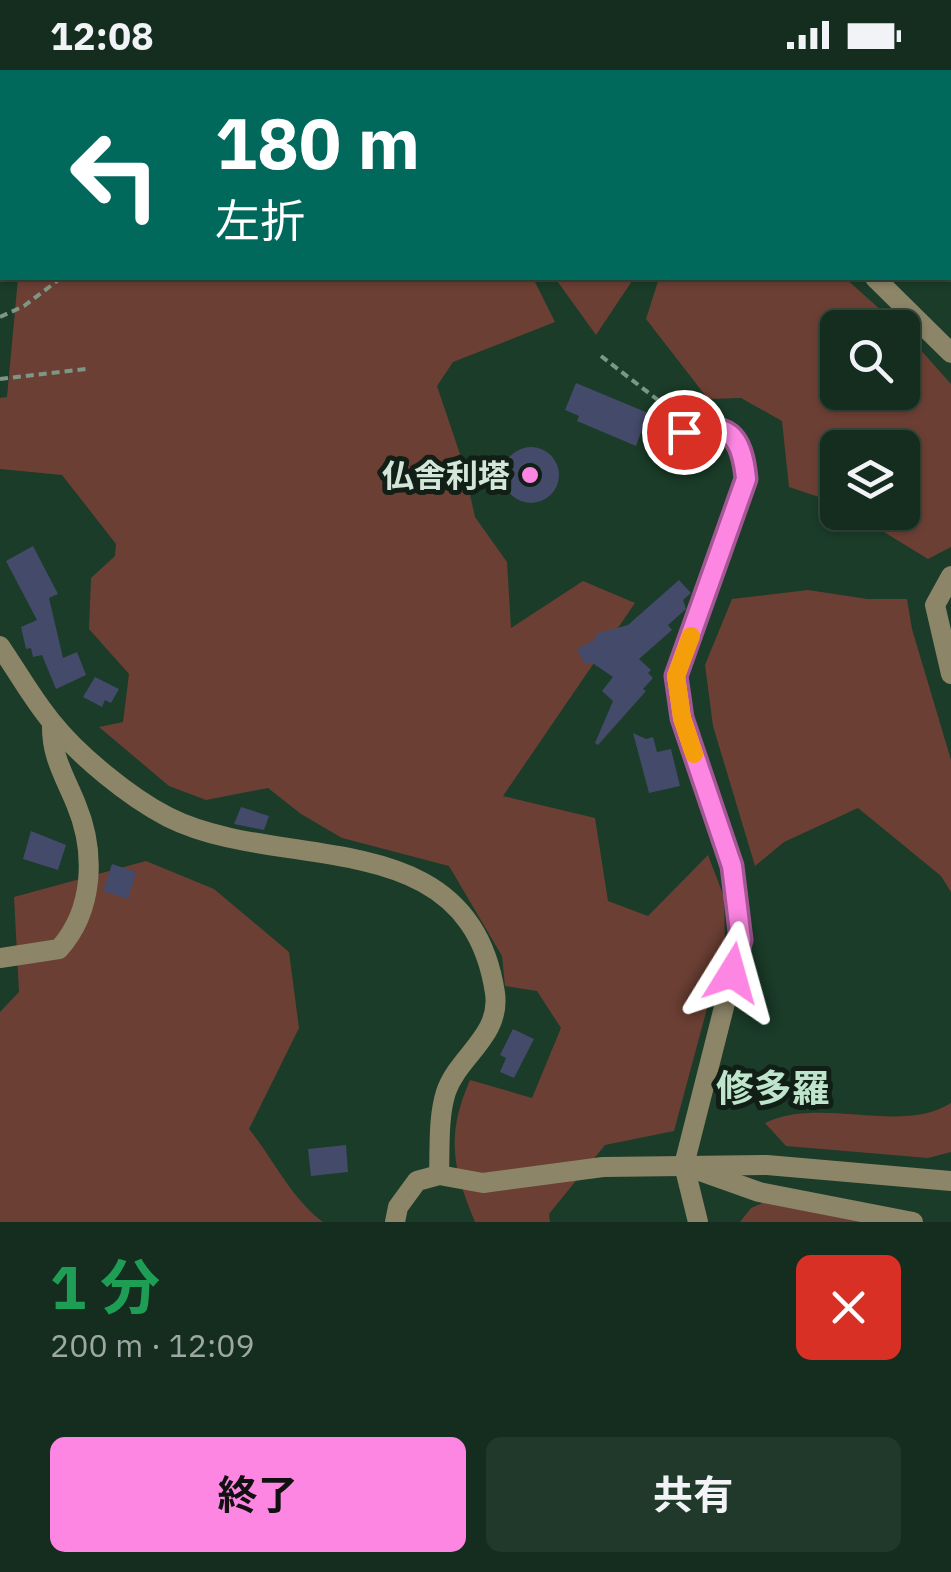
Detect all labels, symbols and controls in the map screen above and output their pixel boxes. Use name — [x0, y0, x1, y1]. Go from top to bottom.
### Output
text: 12:08 — [50, 11, 154, 60]
text: 180 m — [215, 97, 420, 188]
icon: left — [50, 110, 180, 240]
text: 左折 — [215, 191, 305, 249]
map controls — [820, 310, 920, 530]
button: search — [820, 310, 920, 410]
pin — [642, 390, 727, 475]
icon: arrive — [657, 405, 712, 460]
button: layers — [820, 430, 920, 530]
place label: 仏舎利塔 — [382, 454, 510, 496]
marker: 仏舎利塔 — [519, 464, 541, 486]
position arrow — [680, 921, 784, 1025]
district label: 修多羅 — [716, 1063, 830, 1112]
text: 1 分 — [50, 1247, 160, 1326]
button: close — [796, 1255, 901, 1360]
text: 200 m · 12:09 — [50, 1324, 255, 1366]
button: 終了 — [50, 1437, 466, 1552]
button: 共有 — [486, 1437, 901, 1552]

